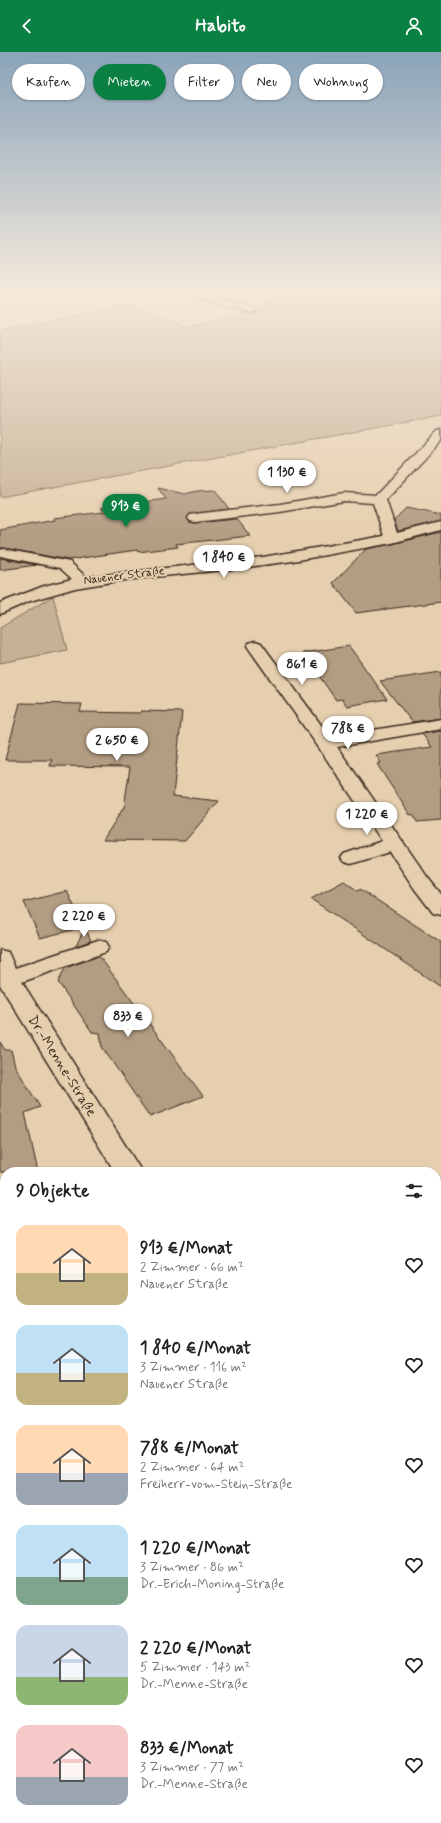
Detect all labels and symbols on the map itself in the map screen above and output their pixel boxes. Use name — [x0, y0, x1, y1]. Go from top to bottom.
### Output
pin: 1 130 € — [250, 460, 324, 494]
pin: 913 € — [98, 494, 154, 528]
pin: 1 840 € — [187, 545, 261, 579]
street label: Nauener Straße — [83, 563, 166, 589]
pin: 861 € — [274, 652, 330, 686]
pin: 788 € — [320, 716, 376, 750]
pin: 2 650 € — [80, 728, 154, 762]
pin: 1 220 € — [330, 802, 404, 836]
pin: 2 220 € — [47, 904, 121, 938]
pin: 833 € — [100, 1004, 156, 1038]
street label: Dr.-Menne-Straße — [24, 1012, 100, 1120]

